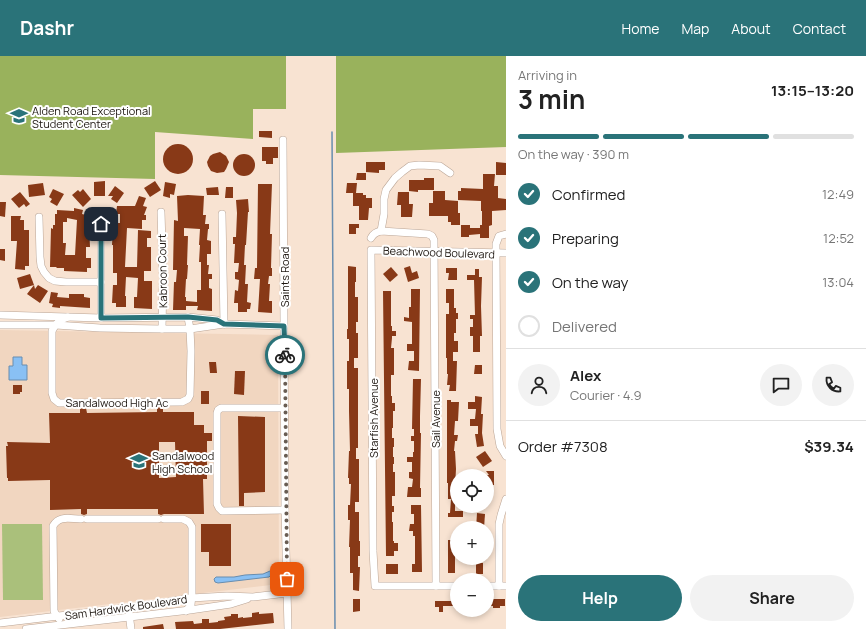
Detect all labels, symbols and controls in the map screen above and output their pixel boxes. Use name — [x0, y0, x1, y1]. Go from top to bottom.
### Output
text: Dashr — [20, 15, 74, 41]
text: Home — [622, 19, 659, 38]
text: Map — [681, 19, 709, 38]
text: About — [731, 19, 771, 38]
text: Contact — [793, 19, 846, 38]
text: Arriving in — [518, 66, 577, 84]
text: 13:15–13:20 — [771, 80, 854, 101]
text: 3 min — [518, 81, 585, 117]
place label: Alden Road Exceptional Student Center — [32, 103, 151, 131]
school or university icon: Alden Road Exceptional Student Center — [9, 106, 29, 126]
text: On the way · 390 m — [518, 145, 629, 163]
icon: check — [518, 183, 540, 205]
text: Confirmed — [552, 184, 625, 205]
text: 12:49 — [822, 185, 854, 203]
pin — [84, 207, 118, 241]
icon: home — [90, 213, 112, 235]
icon: check — [518, 227, 540, 249]
text: Preparing — [552, 228, 619, 249]
text: 12:52 — [823, 229, 854, 247]
street label: Kabroon Court — [154, 234, 170, 308]
street label: Beachwood Boulevard — [383, 243, 495, 261]
street label: Saints Road — [277, 247, 292, 307]
icon: check — [518, 271, 540, 293]
text: On the way — [552, 272, 628, 293]
text: 13:04 — [822, 273, 854, 291]
text: Delivered — [552, 316, 617, 337]
courier — [265, 335, 305, 375]
icon: bike — [274, 344, 296, 366]
button: person — [518, 364, 560, 406]
button: chat — [760, 364, 802, 406]
button: phone — [812, 364, 854, 406]
text: Alex — [570, 365, 601, 386]
street label: Starfish Avenue — [366, 377, 381, 458]
text: Courier · 4.9 — [570, 386, 642, 404]
street label: Sail Avenue — [428, 389, 443, 448]
street label: Sandalwood High Ac — [66, 395, 168, 410]
text: Order #7308 — [518, 436, 608, 457]
text: $39.34 — [804, 436, 854, 457]
place label: Sandalwood High School — [152, 448, 214, 476]
school or university icon: Sandalwood High School — [129, 451, 149, 471]
map controls — [450, 469, 494, 617]
button: locate — [450, 469, 494, 513]
button: + — [450, 521, 494, 565]
pin — [270, 562, 304, 596]
icon: bag — [276, 568, 298, 590]
button: − — [450, 573, 494, 617]
button: Help — [518, 575, 682, 621]
button: Share — [690, 575, 854, 621]
street label: Sam Hardwick Boulevard — [64, 591, 188, 623]

